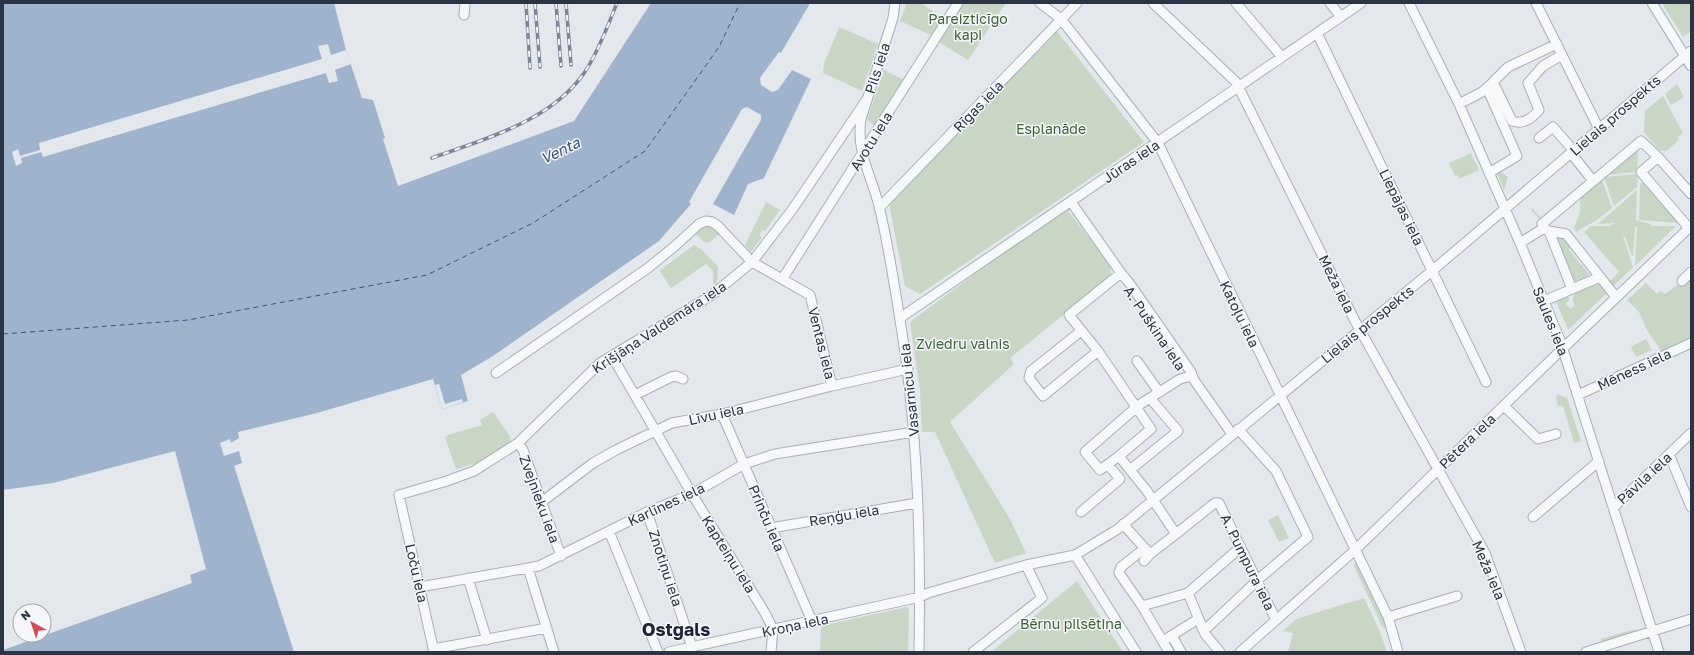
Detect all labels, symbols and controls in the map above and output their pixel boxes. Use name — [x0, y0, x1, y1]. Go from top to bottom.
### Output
park label: Pareizticīgo kapi — [928, 10, 1008, 43]
street label: Pils iela — [861, 40, 893, 96]
street label: Lielais prospekts — [1566, 71, 1664, 159]
street label: Rīgas iela — [949, 77, 1007, 135]
street label: Avotu iela — [846, 108, 896, 174]
park label: Esplanāde — [1016, 120, 1086, 137]
water label: Venta — [537, 133, 583, 167]
street label: Jūras iela — [1099, 136, 1163, 186]
street label: Liepājas iela — [1376, 166, 1428, 248]
street label: Meža iela — [1316, 252, 1358, 316]
street label: Krišjāņa Valdemāra iela — [589, 277, 730, 378]
street label: Katoļu iela — [1217, 278, 1263, 350]
street label: Lielais prospekts — [1317, 281, 1417, 367]
street label: A. Puškina iela — [1120, 283, 1190, 373]
street label: Saules iela — [1529, 284, 1573, 358]
street label: Ventas iela — [805, 305, 839, 381]
park label: Zviedru valnis — [916, 335, 1010, 352]
street label: Vasarnīcu iela — [896, 343, 922, 437]
street label: Mēness iela — [1594, 344, 1674, 394]
street label: Līvu iela — [687, 400, 745, 428]
street label: Pētera iela — [1435, 410, 1499, 472]
street label: Pāvila iela — [1613, 448, 1675, 508]
street label: Zvejnieku iela — [516, 453, 564, 545]
street label: Karlīnes iela — [625, 479, 707, 529]
street label: Prinču iela — [745, 482, 789, 554]
street label: Reņģu iela — [808, 500, 881, 531]
street label: A. Pumpura iela — [1217, 511, 1279, 613]
street label: Kapteiņu iela — [698, 512, 760, 597]
street label: Znotiņu iela — [645, 528, 686, 609]
street label: Meža iela — [1469, 538, 1509, 602]
street label: Loču iela — [402, 542, 432, 604]
north arrow — [12, 603, 52, 643]
text: N — [18, 607, 33, 623]
street label: Kroņa iela — [760, 610, 830, 641]
park label: Bērnu pilsētiņa — [1020, 615, 1122, 633]
district label: Ostgals — [642, 618, 710, 640]

